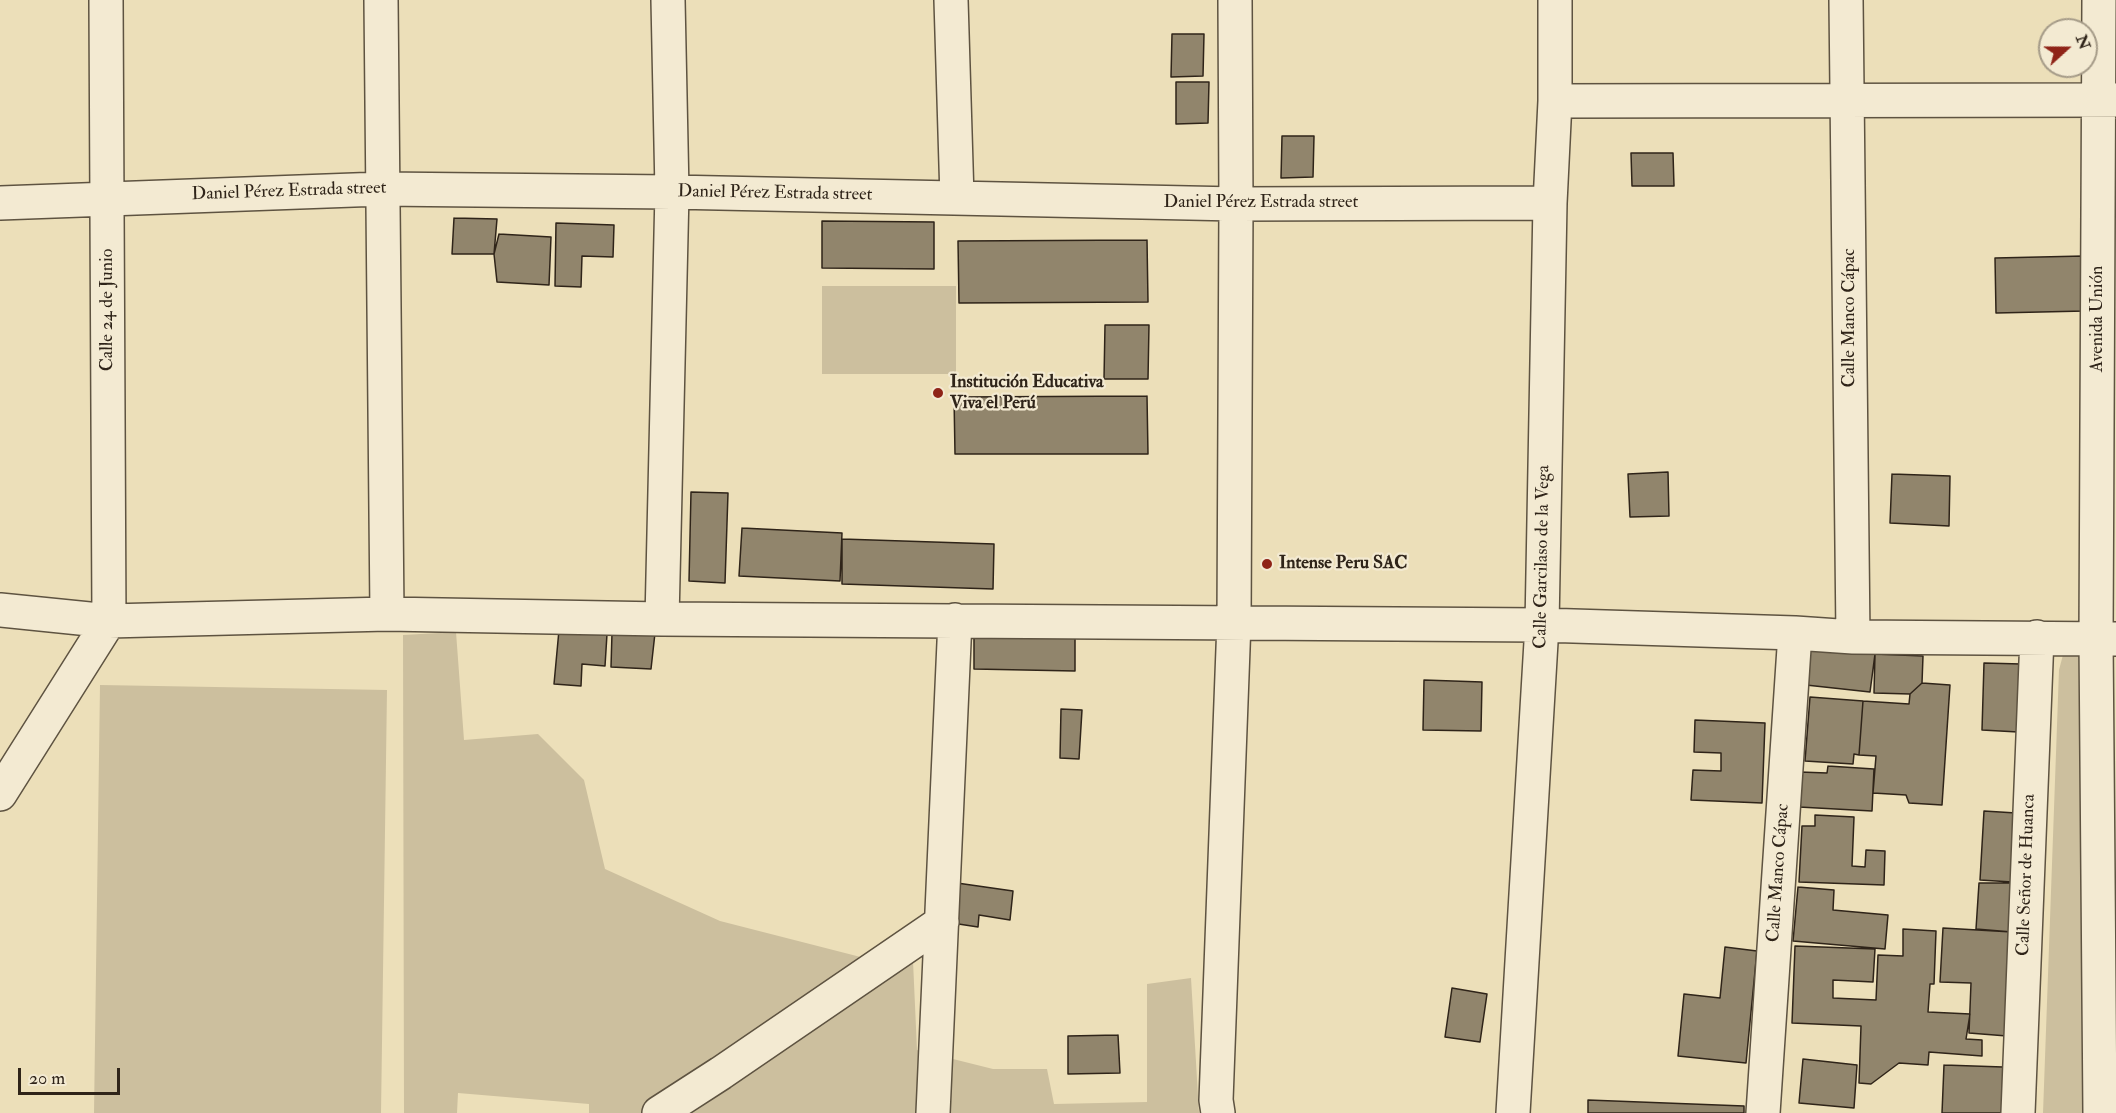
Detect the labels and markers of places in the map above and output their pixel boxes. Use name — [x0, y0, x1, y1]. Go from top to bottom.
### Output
place label: Institución Educativa Viva el Perú — [950, 372, 1104, 415]
marker: Institución Educativa Viva el Perú — [931, 386, 945, 400]
place label: Intense Peru SAC — [1279, 553, 1407, 575]
marker: Intense Peru SAC — [1260, 557, 1274, 571]

